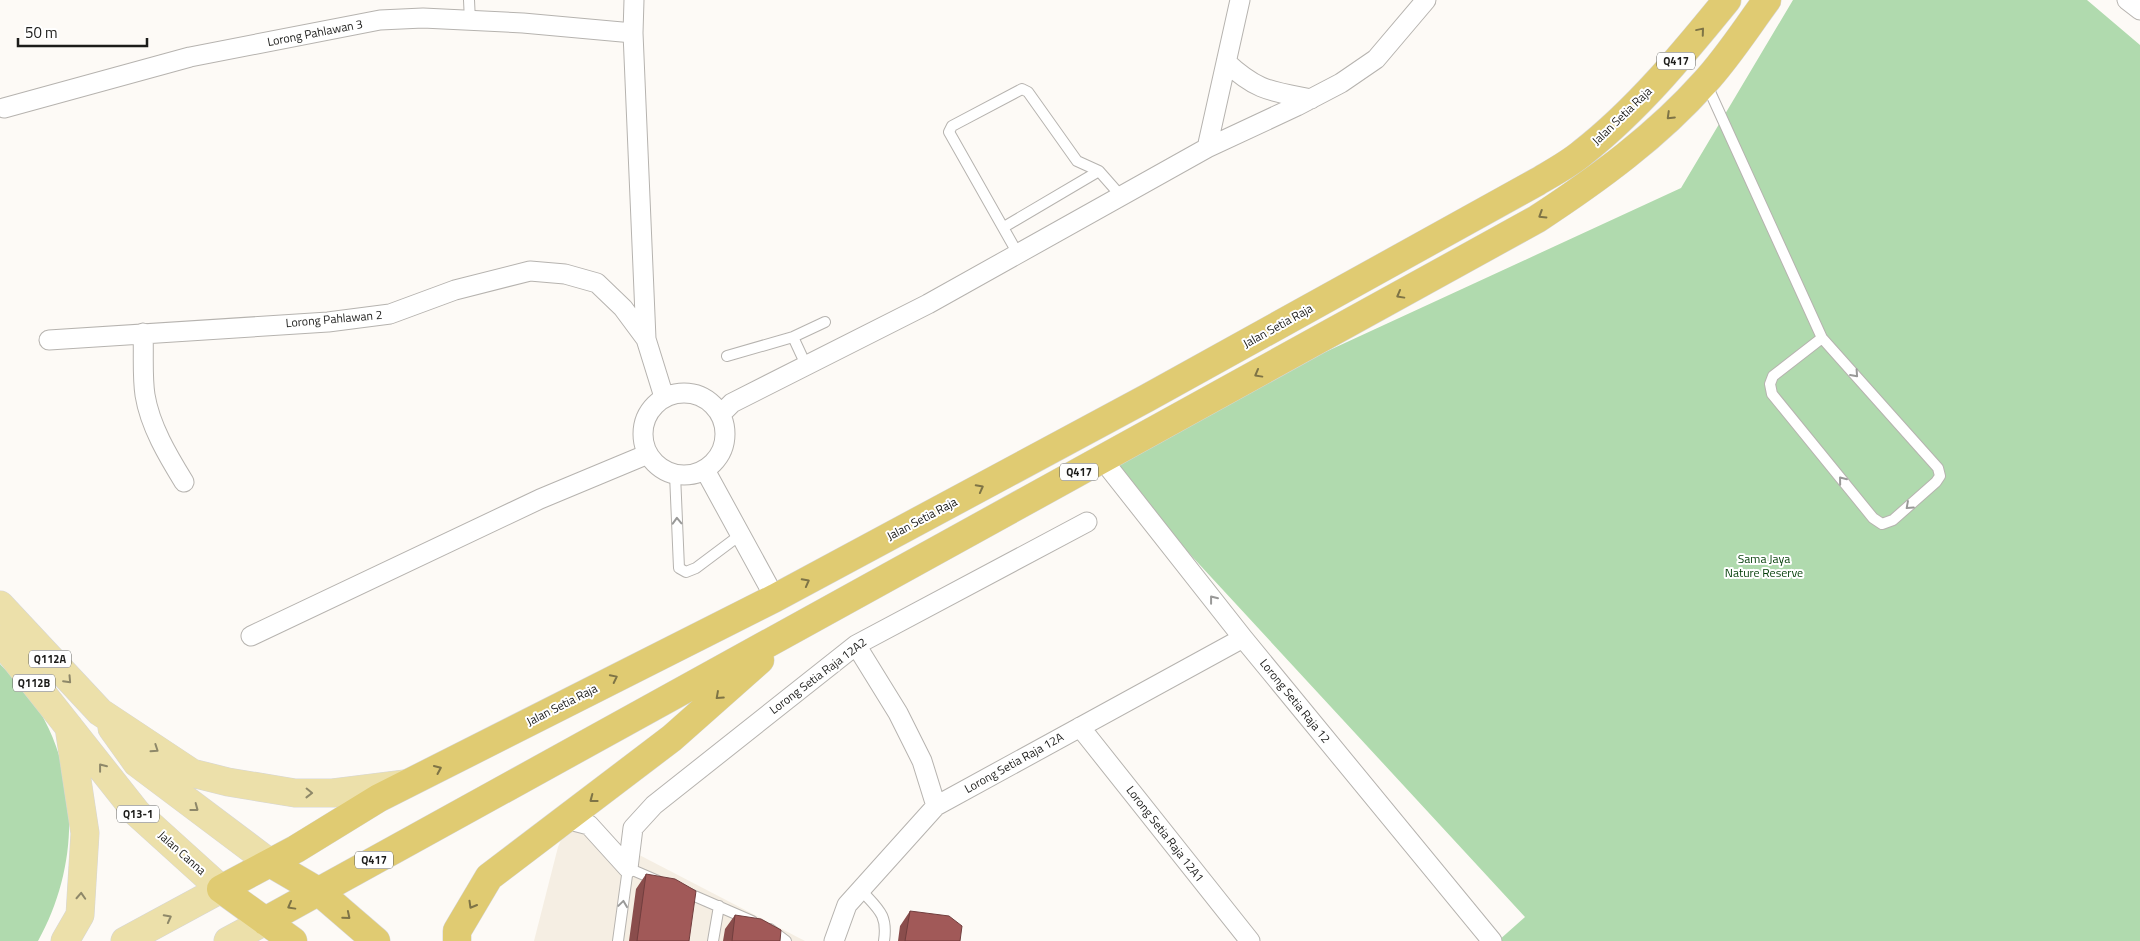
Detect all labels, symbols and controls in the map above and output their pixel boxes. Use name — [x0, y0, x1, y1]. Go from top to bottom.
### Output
street label: Lorong Pahlawan 3 — [266, 14, 364, 51]
scale bar — [18, 15, 146, 47]
text: 50 m — [25, 21, 58, 44]
one-way arrow — [1695, 28, 1704, 37]
road number: Q417 — [1657, 52, 1695, 70]
street label: Jalan Setia Raja — [1587, 82, 1656, 149]
one-way arrow — [1667, 110, 1676, 119]
one-way arrow — [1538, 209, 1547, 219]
one-way arrow — [1397, 288, 1406, 298]
street label: Jalan Setia Raja — [1239, 298, 1316, 353]
street label: Lorong Pahlawan 2 — [285, 305, 383, 332]
one-way arrow — [1255, 367, 1264, 377]
one-way arrow — [1849, 368, 1857, 377]
road number: Q417 — [1060, 464, 1098, 481]
one-way arrow — [1839, 477, 1847, 486]
one-way arrow — [974, 484, 983, 494]
street label: Jalan Setia Raja — [883, 492, 960, 545]
one-way arrow — [1905, 500, 1914, 509]
one-way arrow — [671, 517, 682, 525]
park label: Sama Jaya Nature Reserve — [1725, 549, 1803, 582]
one-way arrow — [800, 578, 809, 588]
one-way arrow — [1210, 596, 1218, 605]
street label: Lorong Setia Raja 12A2 — [765, 633, 870, 719]
road number: Q112A — [29, 651, 71, 668]
street label: Lorong Setia Raja 12 — [1255, 654, 1335, 747]
road number: Q112B — [13, 674, 55, 691]
one-way arrow — [63, 674, 72, 683]
one-way arrow — [609, 674, 618, 685]
street label: Jalan Setia Raja — [523, 679, 601, 731]
one-way arrow — [715, 691, 724, 700]
street label: Lorong Setia Raja 12A — [961, 727, 1067, 798]
one-way arrow — [150, 743, 159, 752]
one-way arrow — [99, 764, 107, 773]
one-way arrow — [433, 764, 442, 775]
street label: Lorong Setia Raja 12A1 — [1122, 781, 1209, 886]
one-way arrow — [305, 788, 313, 798]
one-way arrow — [590, 793, 599, 801]
one-way arrow — [189, 802, 199, 811]
road number: Q13-1 — [117, 806, 159, 822]
street label: Jalan Canna — [154, 826, 211, 879]
road number: Q417 — [355, 852, 393, 868]
one-way arrow — [75, 892, 86, 900]
one-way arrow — [469, 899, 479, 908]
one-way arrow — [288, 900, 297, 910]
one-way arrow — [617, 900, 628, 908]
one-way arrow — [341, 910, 350, 919]
one-way arrow — [163, 914, 172, 924]

